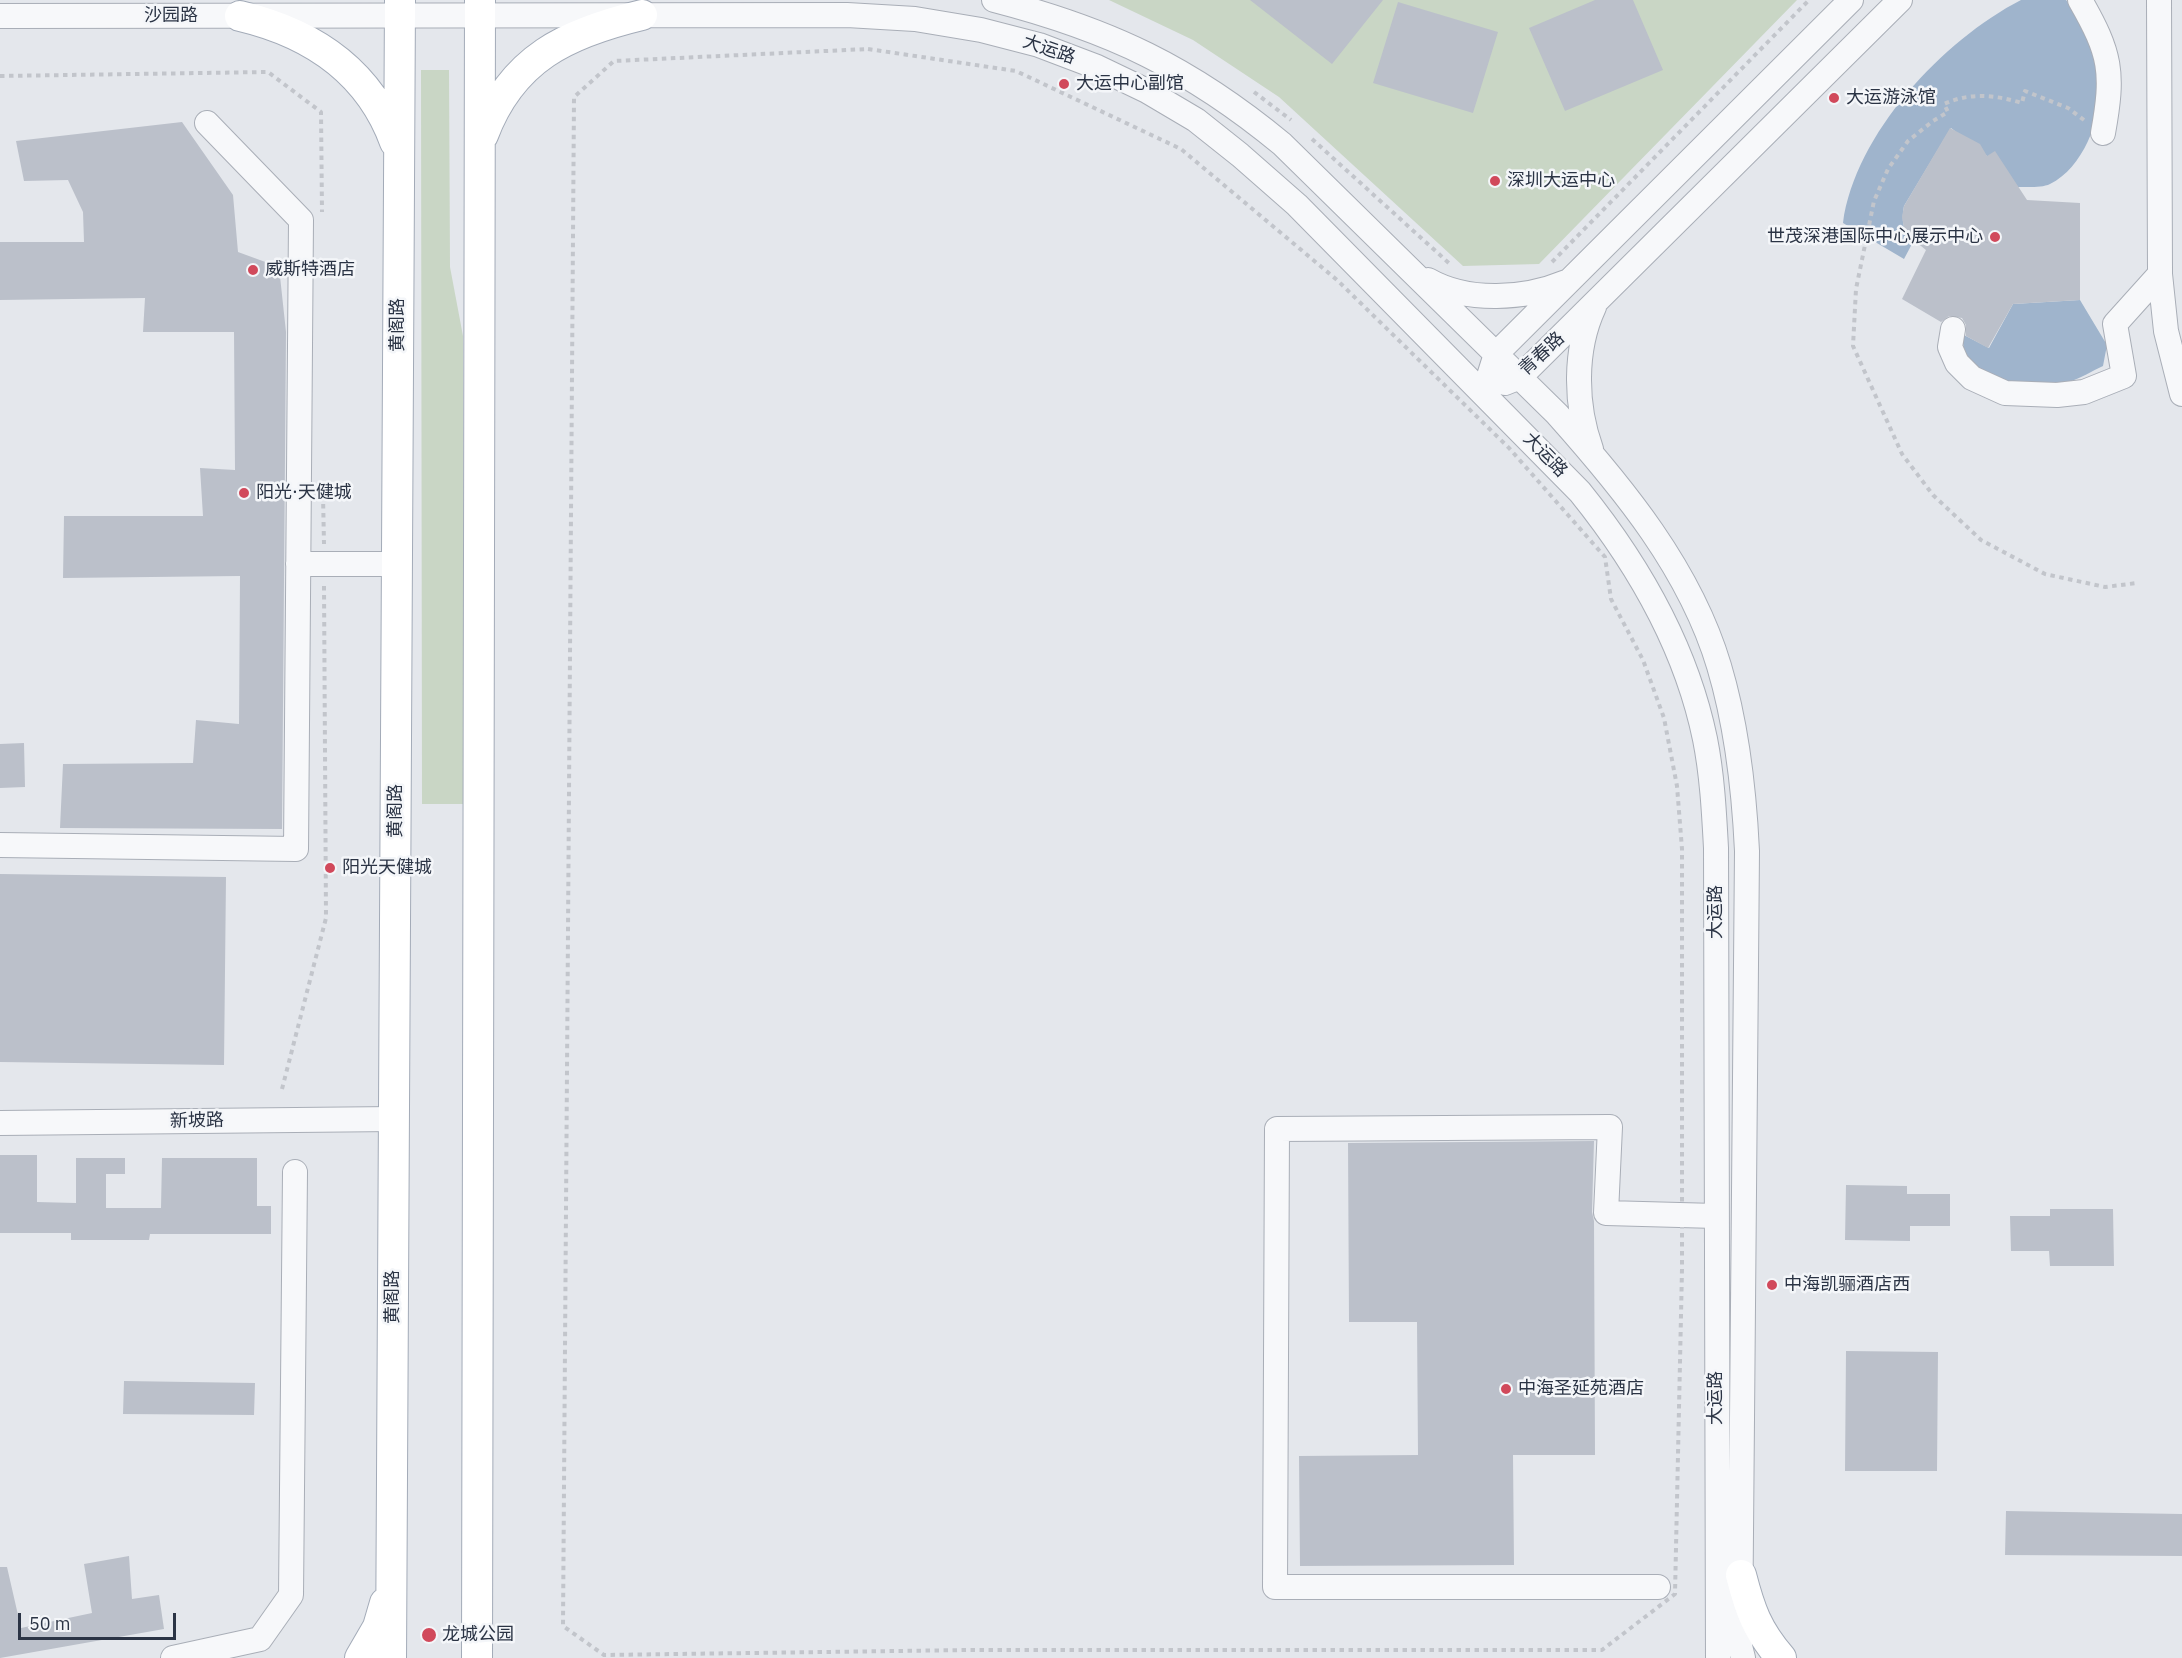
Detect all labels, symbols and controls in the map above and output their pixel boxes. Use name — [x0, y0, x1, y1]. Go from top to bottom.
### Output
street label: 沙园路 — [144, 5, 198, 27]
street label: 大运路 — [1020, 31, 1078, 69]
place label: 大运中心副馆 — [1076, 73, 1184, 95]
marker: 大运中心副馆 — [1057, 77, 1071, 91]
place label: 大运游泳馆 — [1846, 87, 1936, 109]
marker: 大运游泳馆 — [1827, 91, 1841, 105]
place label: 深圳大运中心 — [1507, 170, 1615, 192]
marker: 深圳大运中心 — [1488, 174, 1502, 188]
place label: 世茂深港国际中心展示中心 — [1767, 226, 1983, 248]
marker: 世茂深港国际中心展示中心 — [1988, 230, 2002, 244]
place label: 威斯特酒店 — [265, 259, 355, 281]
marker: 威斯特酒店 — [246, 263, 260, 277]
street label: 黄阁路 — [387, 298, 409, 352]
street label: 青春路 — [1515, 328, 1569, 380]
street label: 大运路 — [1518, 428, 1572, 482]
place label: 阳光·天健城 — [256, 482, 352, 504]
marker: 阳光·天健城 — [237, 486, 251, 500]
street label: 黄阁路 — [385, 784, 407, 838]
place label: 阳光天健城 — [342, 857, 432, 879]
marker: 阳光天健城 — [323, 861, 337, 875]
street label: 大运路 — [1705, 885, 1727, 939]
street label: 新坡路 — [170, 1110, 224, 1132]
street label: 黄阁路 — [382, 1270, 404, 1324]
place label: 中海凯骊酒店西 — [1784, 1274, 1910, 1296]
marker: 中海凯骊酒店西 — [1765, 1278, 1779, 1292]
street label: 大运路 — [1705, 1371, 1727, 1425]
place label: 中海圣延苑酒店 — [1518, 1378, 1644, 1400]
marker: 中海圣延苑酒店 — [1499, 1382, 1513, 1396]
scale bar — [21, 1601, 178, 1639]
text: 50 m — [29, 1612, 71, 1635]
place label: 龙城公园 — [442, 1624, 514, 1646]
marker: 龙城公园 — [420, 1626, 438, 1644]

